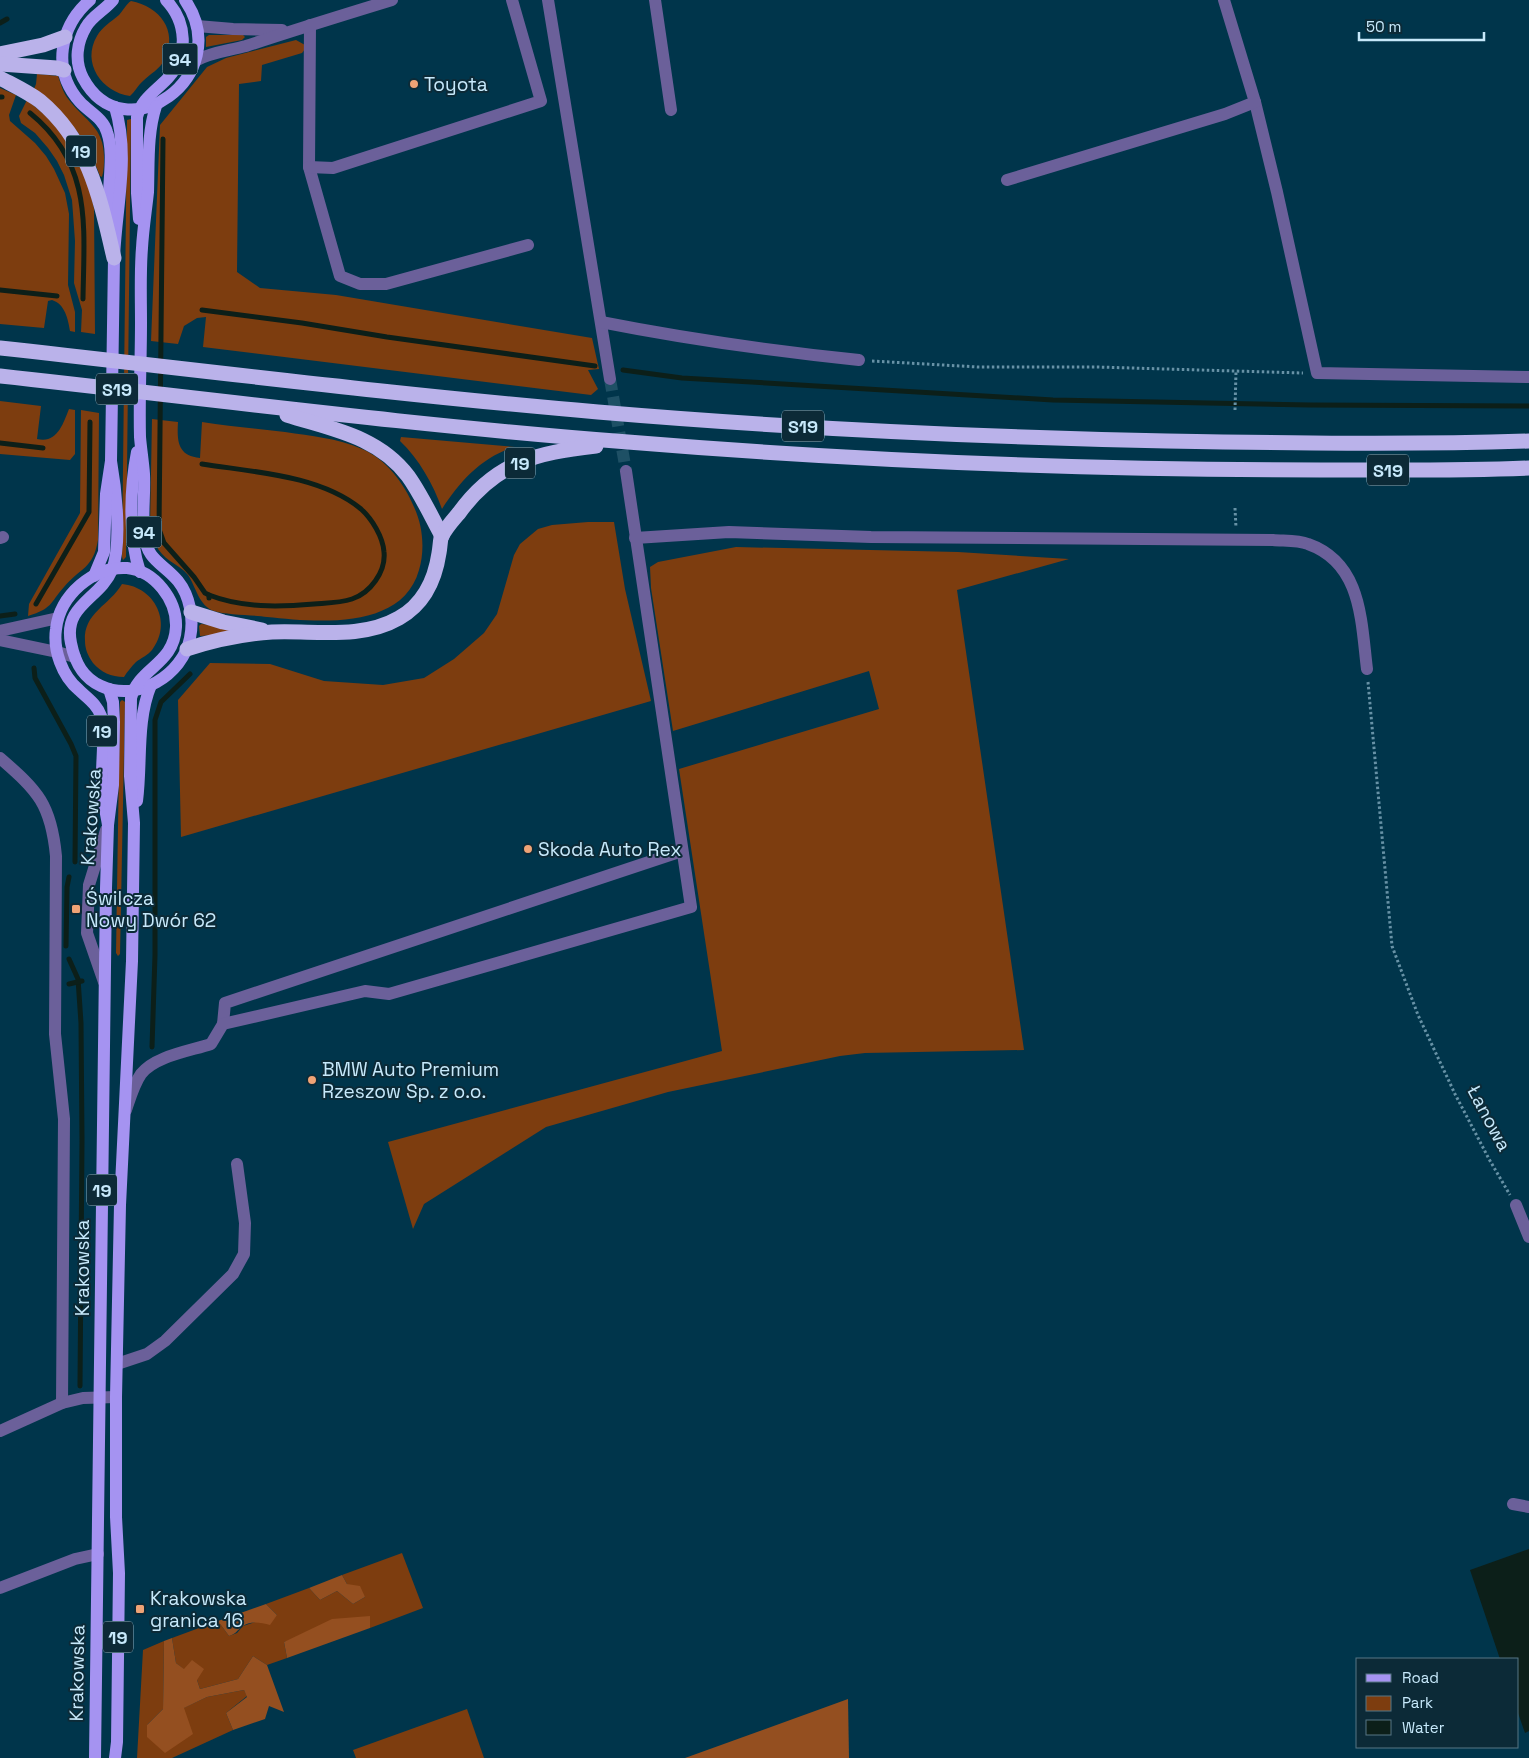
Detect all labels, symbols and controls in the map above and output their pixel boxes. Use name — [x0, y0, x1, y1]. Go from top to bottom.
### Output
scale bar — [1359, 10, 1484, 42]
text: 50 m — [1366, 17, 1401, 36]
road number: 94 — [162, 44, 198, 74]
place label: Toyota — [424, 72, 488, 97]
marker: Toyota — [408, 78, 420, 90]
road number: 19 — [66, 136, 96, 166]
road number: S19 — [96, 374, 138, 404]
road number: S19 — [782, 411, 824, 442]
road number: 19 — [505, 448, 535, 478]
road number: S19 — [1367, 454, 1409, 486]
road number: 94 — [126, 516, 162, 548]
road number: 19 — [87, 716, 117, 746]
street label: Krakowska — [75, 768, 107, 866]
place label: Skoda Auto Rex — [538, 837, 681, 862]
marker: Skoda Auto Rex — [522, 843, 534, 855]
place label: Świlcza Nowy Dwór 62 — [86, 886, 216, 933]
marker: Świlcza Nowy Dwór 62 — [70, 903, 82, 915]
place label: BMW Auto Premium Rzeszow Sp. z o.o. — [322, 1057, 499, 1104]
marker: BMW Auto Premium Rzeszow Sp. z o.o. — [306, 1074, 318, 1086]
street label: Łanowa — [1461, 1081, 1517, 1156]
road number: 19 — [87, 1174, 117, 1206]
street label: Krakowska — [70, 1220, 95, 1316]
place label: Krakowska granica 16 — [150, 1586, 247, 1633]
marker: Krakowska granica 16 — [134, 1603, 146, 1615]
road number: 19 — [103, 1621, 133, 1652]
street label: Krakowska — [64, 1624, 90, 1722]
legend — [1356, 1658, 1519, 1748]
text: Road — [1402, 1668, 1439, 1687]
text: Park — [1402, 1693, 1433, 1712]
text: Water — [1402, 1718, 1445, 1737]

